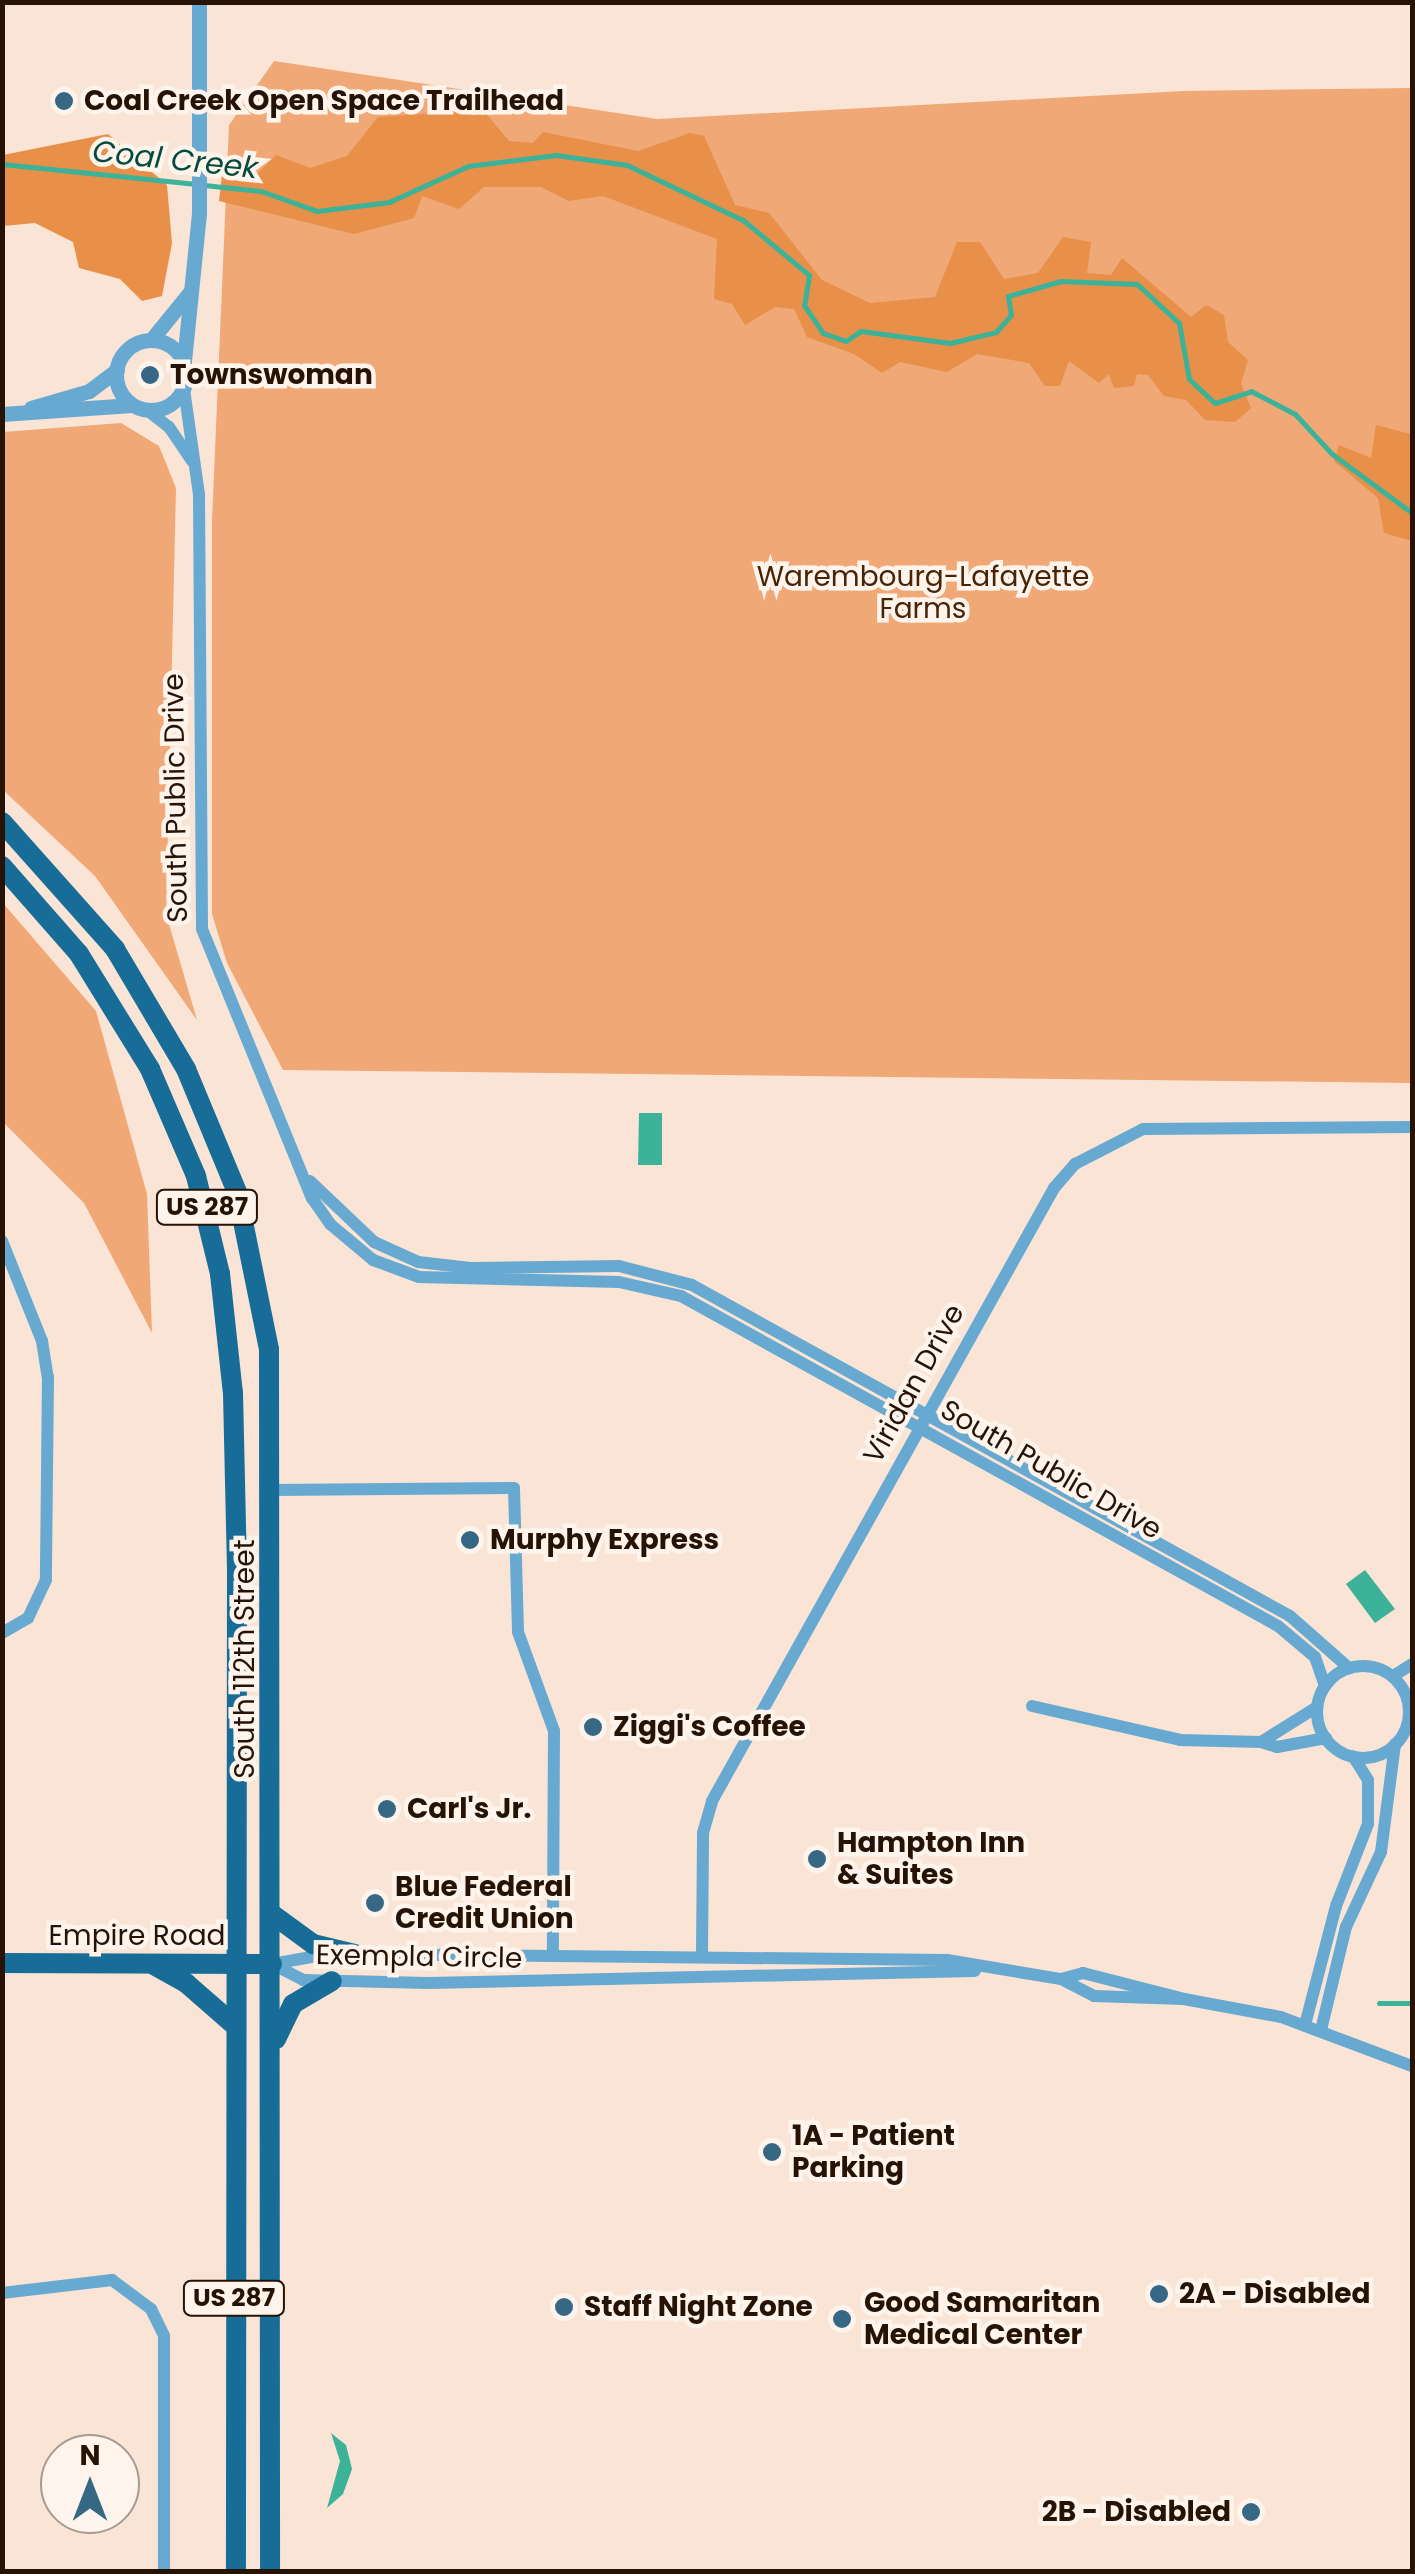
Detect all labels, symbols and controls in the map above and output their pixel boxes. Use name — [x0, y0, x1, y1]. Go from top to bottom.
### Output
place label: Coal Creek Open Space Trailhead — [84, 84, 564, 118]
marker: Coal Creek Open Space Trailhead — [53, 90, 75, 112]
water label: Coal Creek — [91, 133, 259, 187]
place label: Townswoman — [170, 358, 373, 392]
marker: Townswoman — [139, 364, 161, 386]
park label: Warembourg-Lafayette Farms — [757, 560, 1089, 626]
street label: South Public Drive — [157, 673, 195, 923]
road number: US 287 — [154, 1187, 260, 1227]
street label: Viridan Drive — [856, 1299, 972, 1469]
street label: South Public Drive — [935, 1393, 1167, 1547]
place label: Murphy Express — [490, 1523, 719, 1557]
marker: Murphy Express — [459, 1529, 481, 1551]
street label: South 112th Street — [228, 1539, 262, 1779]
place label: Ziggi's Coffee — [613, 1710, 806, 1744]
marker: Ziggi's Coffee — [582, 1716, 604, 1738]
place label: Carl's Jr. — [407, 1792, 531, 1826]
marker: Carl's Jr. — [376, 1798, 398, 1820]
place label: Hampton Inn & Suites — [837, 1826, 1025, 1892]
marker: Hampton Inn & Suites — [806, 1848, 828, 1870]
place label: Blue Federal Credit Union — [395, 1870, 574, 1936]
marker: Blue Federal Credit Union — [364, 1892, 386, 1914]
street label: Empire Road — [48, 1919, 226, 1953]
street label: Exempla Circle — [316, 1938, 522, 1976]
place label: 1A - Patient Parking — [792, 2119, 955, 2185]
marker: 1A - Patient Parking — [761, 2141, 783, 2163]
place label: 2A - Disabled — [1179, 2277, 1371, 2311]
road number: US 287 — [182, 2278, 286, 2318]
marker: 2A - Disabled — [1148, 2283, 1170, 2305]
place label: Good Samaritan Medical Center — [864, 2286, 1100, 2352]
place label: Staff Night Zone — [584, 2290, 813, 2324]
marker: Staff Night Zone — [553, 2296, 575, 2318]
marker: Good Samaritan Medical Center — [829, 2306, 855, 2332]
north arrow — [40, 2434, 140, 2534]
text: N — [79, 2436, 101, 2475]
place label: 2B - Disabled — [1042, 2495, 1231, 2529]
marker: 2B - Disabled — [1240, 2501, 1262, 2523]

